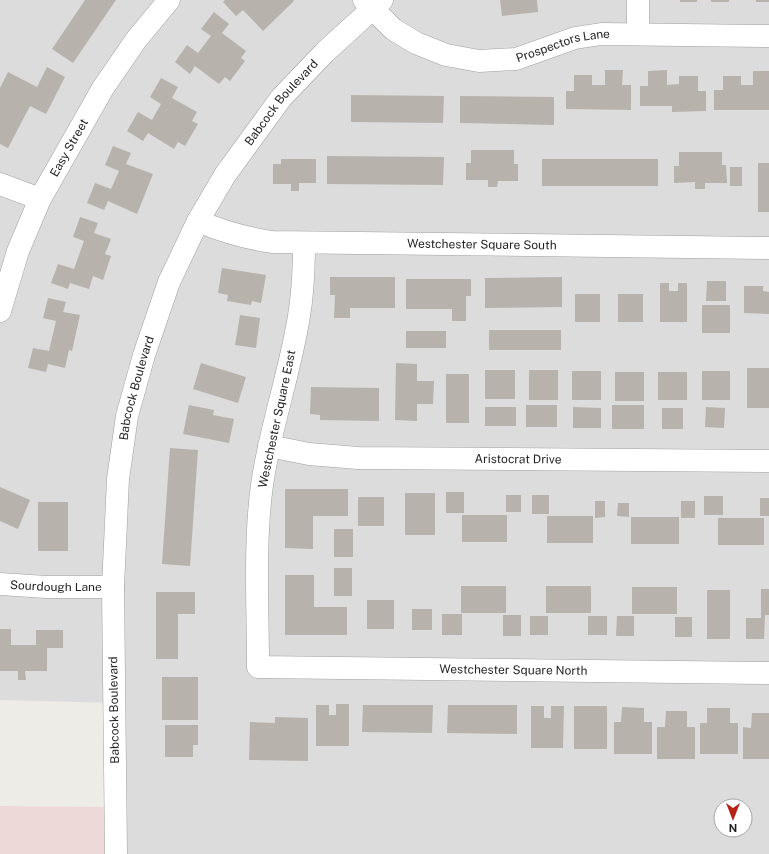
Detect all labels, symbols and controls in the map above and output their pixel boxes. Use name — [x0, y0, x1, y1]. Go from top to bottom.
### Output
street label: Prospectors Lane — [514, 27, 610, 65]
street label: Babcock Boulevard — [242, 57, 321, 148]
street label: Easy Street — [47, 116, 91, 179]
street label: Westchester Square South — [407, 237, 557, 252]
street label: Babcock Boulevard — [117, 334, 157, 441]
street label: Westchester Square East — [256, 348, 299, 489]
street label: Aristocrat Drive — [474, 452, 562, 466]
street label: Sourdough Lane — [10, 578, 102, 594]
street label: Babcock Boulevard — [106, 656, 122, 764]
street label: Westchester Square North — [439, 662, 588, 678]
north arrow — [713, 798, 753, 838]
text: N — [729, 822, 737, 834]

